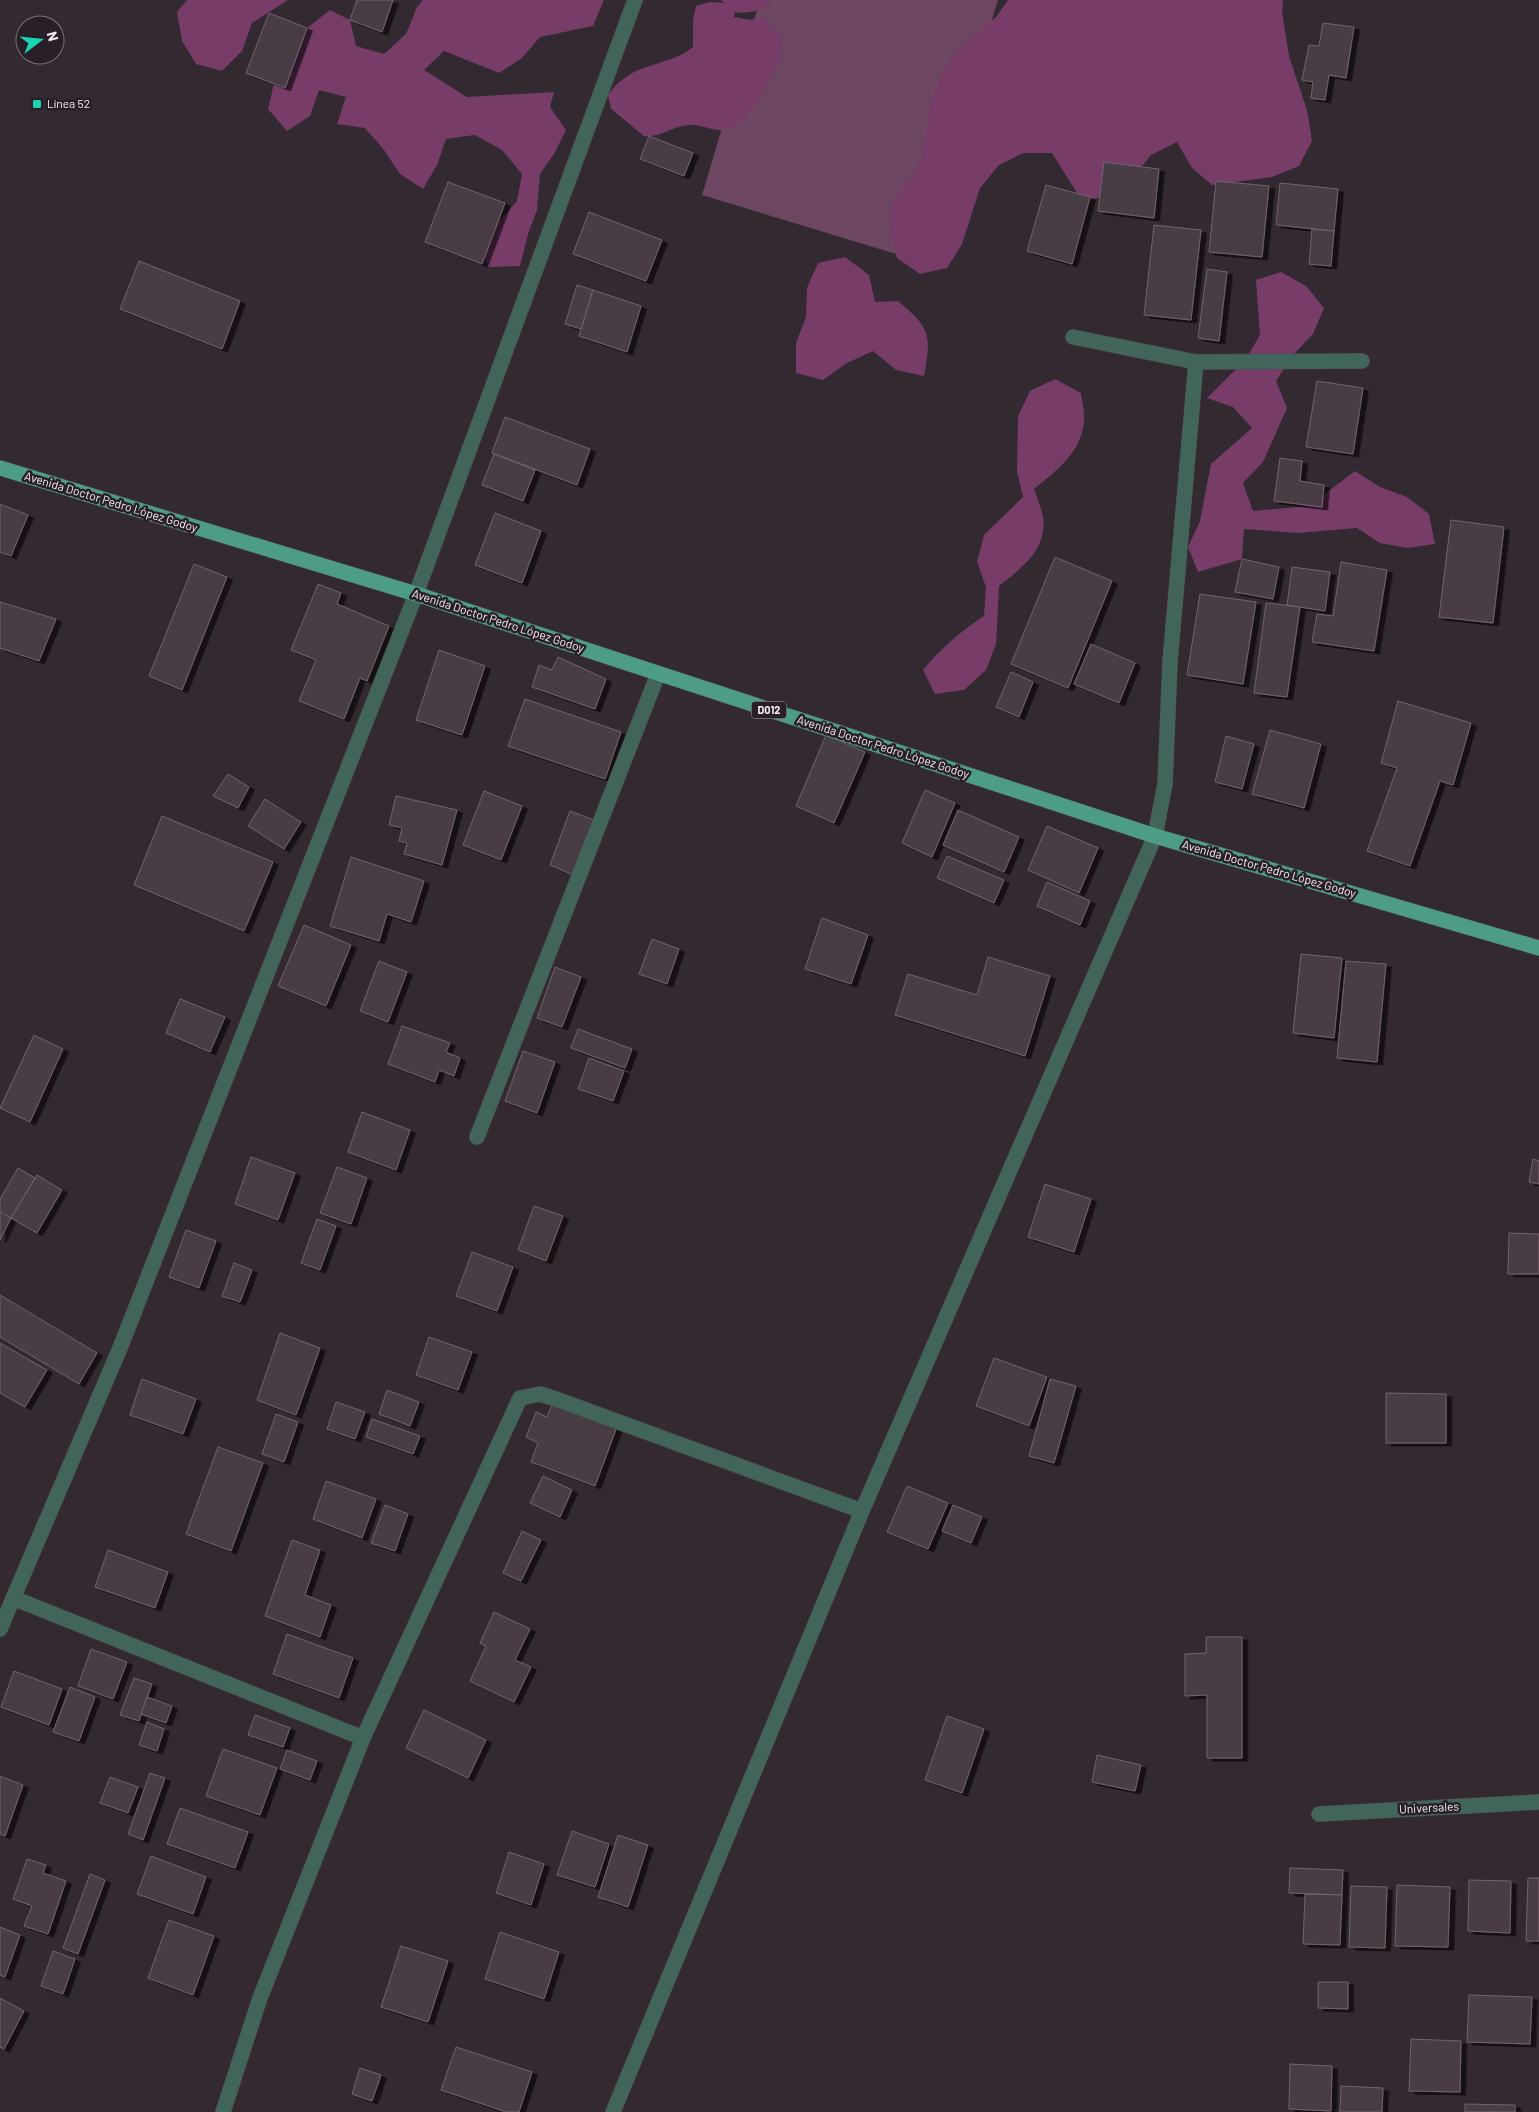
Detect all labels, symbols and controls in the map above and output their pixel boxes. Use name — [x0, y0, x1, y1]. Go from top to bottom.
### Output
north arrow — [15, 15, 65, 65]
text: N — [44, 29, 62, 43]
place label: Línea 52 — [47, 96, 90, 110]
marker: Línea 52 — [31, 98, 43, 110]
street label: Avenida Doctor Pedro López Godoy — [23, 468, 200, 534]
street label: Avenida Doctor Pedro López Godoy — [410, 586, 587, 655]
road number: D012 — [752, 702, 786, 718]
street label: Avenida Doctor Pedro López Godoy — [795, 712, 972, 781]
street label: Avenida Doctor Pedro López Godoy — [1181, 836, 1358, 900]
street label: Universales — [1398, 1798, 1460, 1816]

